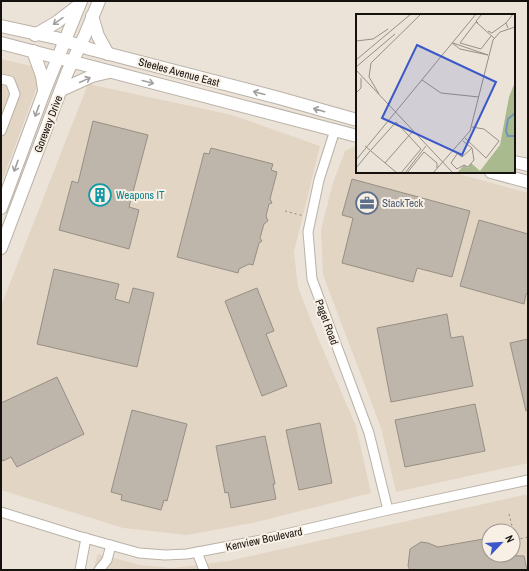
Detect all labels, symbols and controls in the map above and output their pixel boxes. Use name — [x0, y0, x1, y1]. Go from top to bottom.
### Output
inset map — [356, 14, 515, 173]
one-way arrow — [53, 17, 64, 25]
street label: Steeles Avenue East — [137, 54, 221, 90]
one-way arrow — [79, 76, 91, 83]
one-way arrow — [141, 79, 154, 86]
one-way arrow — [253, 89, 266, 96]
street label: Goreway Drive — [31, 93, 65, 155]
one-way arrow — [33, 105, 40, 118]
one-way arrow — [313, 106, 326, 113]
one-way arrow — [12, 160, 20, 172]
building icon: Weapons IT — [87, 182, 113, 208]
place label: Weapons IT — [116, 188, 165, 202]
office icon: StackTeck — [354, 190, 380, 216]
place label: StackTeck — [382, 196, 424, 210]
street label: Paget Road — [312, 297, 342, 347]
north arrow — [481, 523, 521, 563]
street label: Kenview Boulevard — [225, 524, 303, 554]
text: N — [502, 533, 518, 545]

